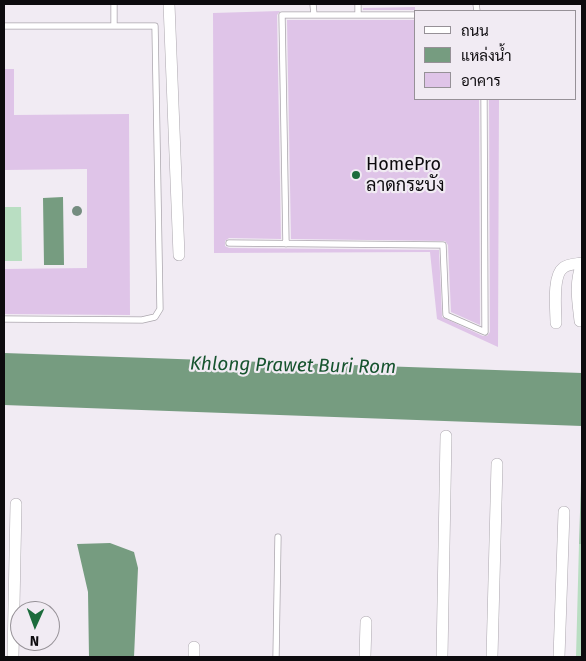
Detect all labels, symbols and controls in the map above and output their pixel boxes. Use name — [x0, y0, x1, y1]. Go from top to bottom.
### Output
legend — [414, 10, 576, 100]
text: ถนน — [461, 22, 489, 40]
text: แหล่งน้ำ — [461, 47, 512, 65]
text: อาคาร — [461, 72, 501, 90]
place label: HomePro ลาดกระบัง — [366, 154, 444, 196]
marker: HomePro ลาดกระบัง — [350, 169, 362, 181]
water label: Khlong Prawet Buri Rom — [190, 353, 396, 379]
north arrow — [10, 601, 60, 651]
text: N — [30, 632, 39, 649]

